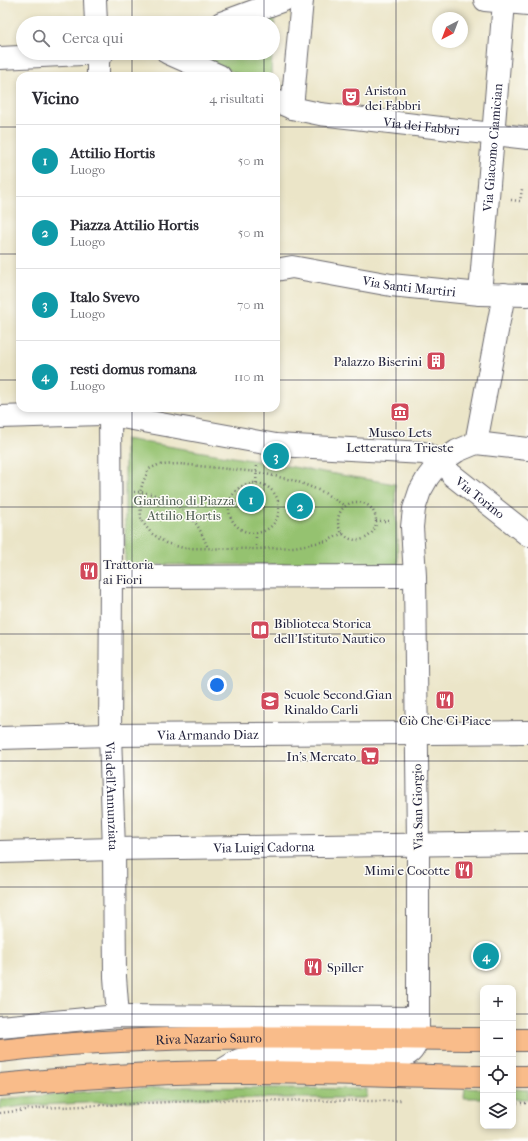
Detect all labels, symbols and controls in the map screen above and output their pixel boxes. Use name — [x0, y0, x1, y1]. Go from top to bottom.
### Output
north arrow — [432, 12, 468, 48]
search box — [16, 16, 280, 60]
icon: search — [30, 27, 52, 49]
text: Cerca qui — [62, 29, 123, 47]
street label: Via Giacomo Ciamician — [480, 82, 505, 213]
place label: Ariston dei Fabbri — [364, 83, 421, 113]
theatre icon: Ariston dei Fabbri — [340, 86, 362, 108]
text: Vicino — [32, 88, 79, 108]
text: 4 risultati — [209, 91, 264, 106]
street label: Via dei Fabbri — [382, 114, 461, 138]
text: Attilio Hortis — [70, 144, 155, 162]
text: 1 — [43, 153, 47, 168]
text: 50 m — [238, 153, 264, 168]
text: Luogo — [70, 162, 105, 177]
text: Piazza Attilio Hortis — [70, 216, 199, 234]
text: 2 — [42, 225, 48, 240]
text: 50 m — [238, 225, 264, 240]
text: Luogo — [70, 234, 105, 249]
street label: Via Santi Martiri — [360, 273, 457, 300]
text: Italo Svevo — [70, 288, 140, 306]
text: 3 — [42, 297, 48, 312]
text: 70 m — [237, 297, 264, 312]
text: Luogo — [70, 306, 105, 321]
building icon: Palazzo Biserini — [425, 350, 447, 372]
place label: Palazzo Biserini — [333, 354, 422, 369]
text: resti domus romana — [70, 360, 196, 378]
text: 4 — [41, 369, 49, 384]
text: 110 m — [234, 369, 264, 384]
text: Luogo — [70, 378, 105, 393]
museum icon: Museo Lets Letteratura Trieste — [389, 401, 411, 423]
place label: Museo Lets Letteratura Trieste — [346, 425, 454, 455]
pin: 3 — [263, 441, 289, 471]
street label: Via Torino — [452, 473, 508, 522]
pin: 1 — [238, 484, 264, 514]
pin: 2 — [287, 491, 313, 521]
park label: Giardino di Piazza Attilio Hortis — [133, 493, 236, 523]
place label: Trattoria ai Fiori — [103, 557, 155, 587]
restaurant icon: Trattoria ai Fiori — [78, 560, 100, 582]
place label: Biblioteca Storica dell'Istituto Nautico — [274, 616, 386, 646]
library icon: Biblioteca Storica dell'Istituto Nautico — [249, 619, 271, 641]
your location — [207, 675, 227, 695]
place label: Scuole Second.Gian Rinaldo Carli — [284, 687, 392, 717]
restaurant icon: Ciò Che Ci Piace — [434, 689, 456, 711]
school or university icon: Scuole Second.Gian Rinaldo Carli — [259, 690, 281, 712]
place label: Ciò Che Ci Piace — [399, 713, 492, 728]
street label: Via Armando Diaz — [156, 727, 259, 743]
street label: Via dell'Annunziata — [102, 740, 121, 851]
supermarket icon: In's Mercato — [359, 745, 381, 767]
place label: In's Mercato — [287, 749, 356, 764]
street label: Via San Giorgio — [409, 763, 426, 851]
street label: Via Luigi Cadorna — [212, 839, 316, 856]
restaurant icon: Mimi e Cocotte — [453, 859, 475, 881]
place label: Mimi e Cocotte — [364, 863, 451, 878]
pin: 4 — [473, 941, 499, 971]
restaurant icon: Spiller — [302, 956, 324, 978]
place label: Spiller — [327, 960, 364, 975]
map controls — [480, 985, 516, 1129]
button: + — [480, 985, 516, 1021]
button: − — [480, 1021, 516, 1057]
street label: Riva Nazario Sauro — [155, 1030, 262, 1047]
button: locate — [480, 1057, 516, 1093]
button: layers — [480, 1093, 516, 1129]

